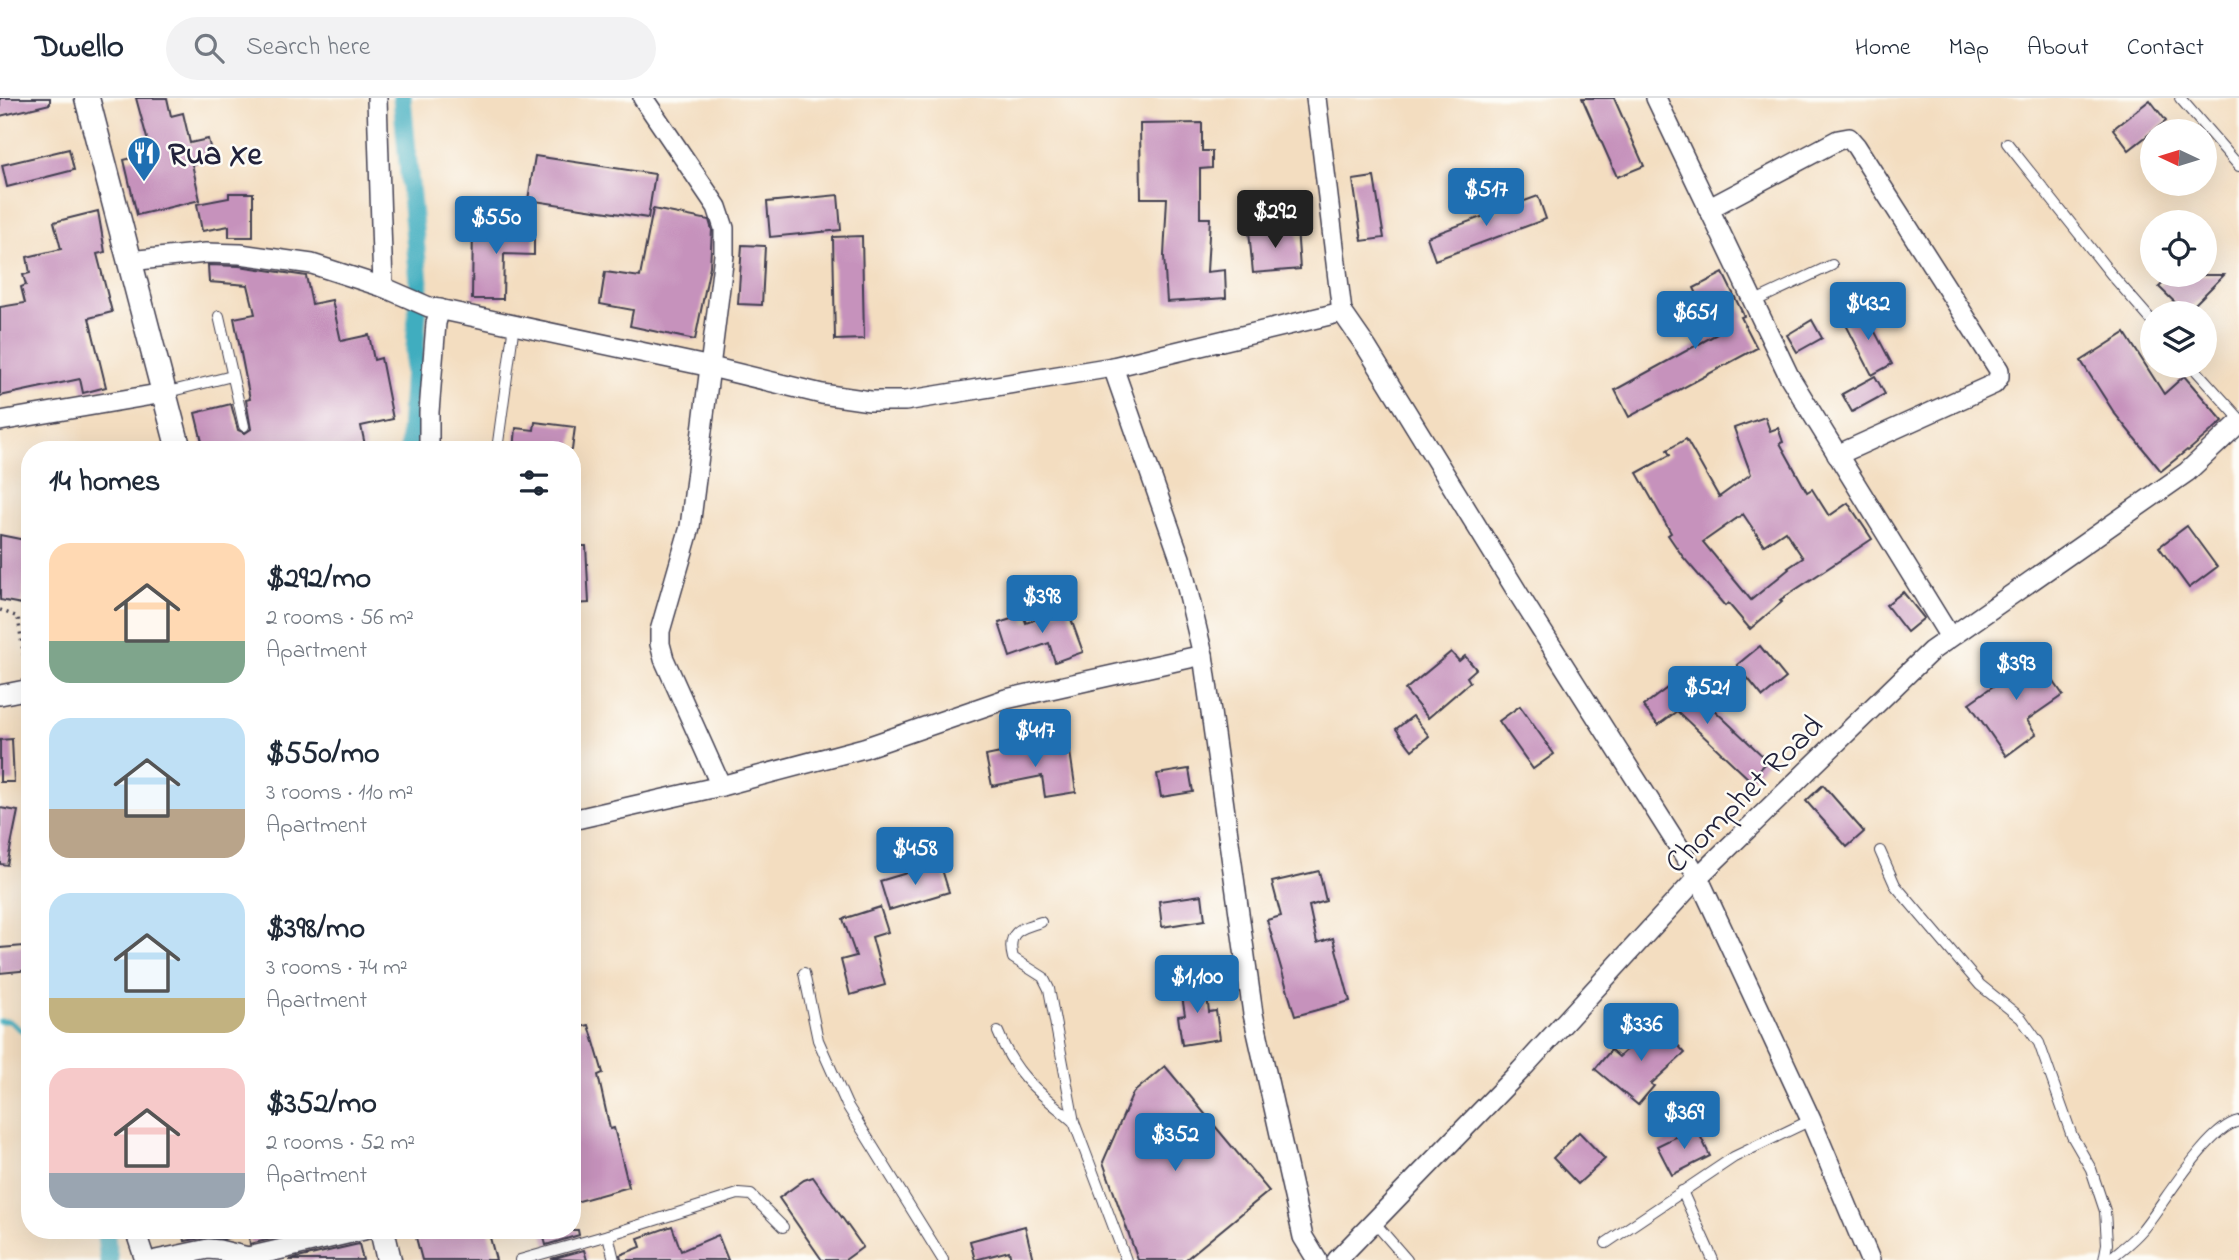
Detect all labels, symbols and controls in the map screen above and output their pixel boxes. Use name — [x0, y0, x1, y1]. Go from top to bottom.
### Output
search box — [166, 17, 656, 80]
text: Dwello — [35, 24, 124, 72]
icon: search — [190, 29, 228, 67]
text: Search here — [246, 29, 370, 67]
text: Home — [1855, 31, 1911, 66]
text: Map — [1949, 31, 1989, 66]
text: About — [2027, 31, 2089, 66]
text: Contact — [2127, 31, 2204, 66]
north arrow — [2140, 119, 2217, 196]
map controls — [2140, 119, 2217, 378]
place label: Rua Xe — [168, 133, 264, 180]
restaurant icon: Rua Xe — [125, 134, 163, 183]
pin: $517 — [1445, 169, 1527, 228]
text: $517 — [1464, 174, 1508, 207]
pin: $292 — [1234, 190, 1316, 250]
text: $292 — [1253, 196, 1297, 229]
pin: $550 — [455, 197, 537, 256]
text: $550 — [471, 202, 521, 235]
button: locate — [2140, 210, 2217, 287]
pin: $432 — [1827, 282, 1909, 342]
text: $432 — [1846, 288, 1890, 321]
pin: $651 — [1654, 292, 1736, 351]
text: $651 — [1673, 297, 1717, 330]
button: layers — [2140, 301, 2217, 378]
text: 14 homes — [49, 461, 160, 505]
icon: filters — [515, 464, 553, 502]
text: $292/mo — [266, 558, 371, 602]
icon: home — [105, 571, 189, 655]
pin: $398 — [1001, 575, 1083, 635]
text: $398 — [1023, 581, 1061, 614]
text: 2 rooms · 56 m² — [266, 602, 414, 635]
text: Apartment — [266, 635, 367, 668]
pin: $393 — [1975, 642, 2057, 702]
text: $393 — [1996, 648, 2036, 681]
pin: $521 — [1666, 666, 1748, 726]
text: $521 — [1684, 672, 1730, 705]
street label: Chomphet Road — [1655, 705, 1836, 886]
pin: $417 — [994, 710, 1076, 769]
text: $417 — [1015, 715, 1055, 748]
text: $550/mo — [266, 733, 380, 777]
icon: home — [105, 746, 189, 830]
text: 3 rooms · 110 m² — [266, 777, 413, 810]
text: Apartment — [266, 810, 367, 843]
pin: $458 — [874, 828, 956, 887]
text: $458 — [892, 833, 938, 866]
text: $398/mo — [266, 908, 365, 952]
icon: home — [105, 921, 189, 1005]
text: 3 rooms · 74 m² — [266, 952, 408, 985]
pin: $1,100 — [1140, 956, 1254, 1015]
text: $1,100 — [1171, 961, 1223, 994]
text: Apartment — [266, 985, 367, 1018]
pin: $336 — [1600, 1004, 1682, 1063]
text: $336 — [1619, 1009, 1663, 1042]
text: $352/mo — [266, 1083, 377, 1127]
pin: $369 — [1643, 1091, 1725, 1151]
icon: home — [105, 1096, 189, 1180]
text: $369 — [1664, 1097, 1704, 1130]
pin: $352 — [1134, 1114, 1216, 1173]
text: $352 — [1151, 1119, 1199, 1152]
text: 2 rooms · 52 m² — [266, 1127, 415, 1160]
text: Apartment — [266, 1160, 367, 1193]

